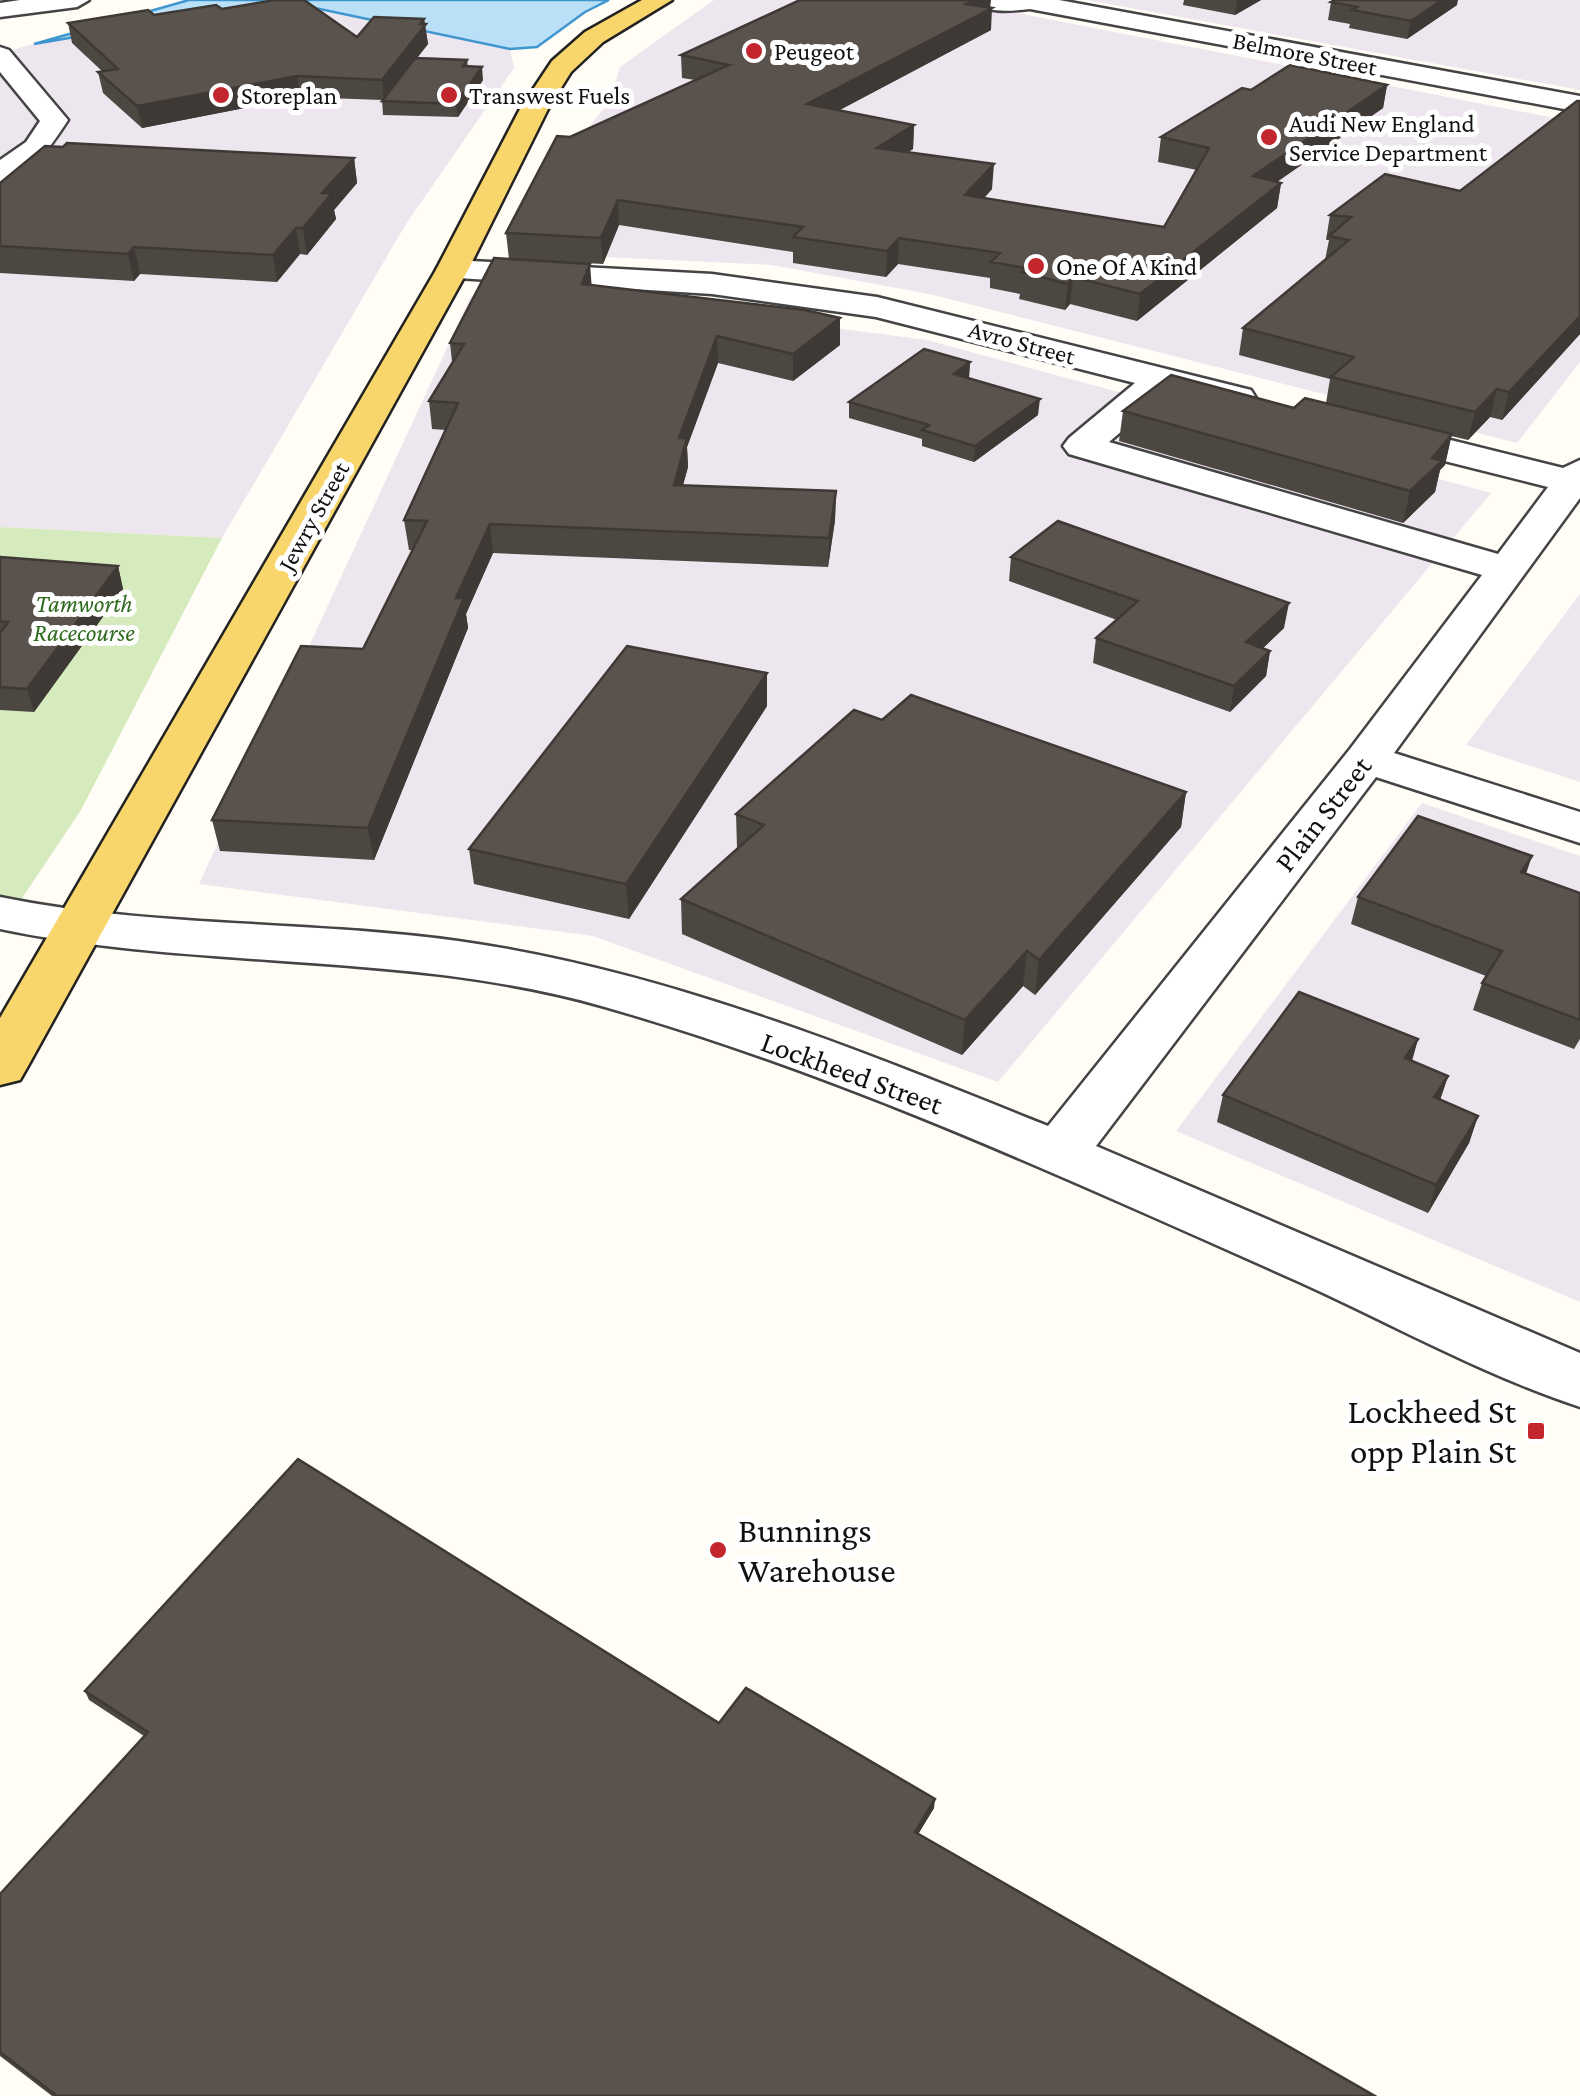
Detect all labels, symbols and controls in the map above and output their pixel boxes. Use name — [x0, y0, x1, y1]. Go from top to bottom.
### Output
street label: Belmore Street — [1231, 26, 1380, 81]
place label: Peugeot — [774, 38, 855, 66]
marker: Peugeot — [743, 40, 765, 62]
place label: Storeplan — [241, 82, 337, 110]
place label: Transwest Fuels — [469, 82, 630, 109]
marker: Storeplan — [210, 84, 232, 106]
marker: Transwest Fuels — [438, 84, 460, 106]
place label: Audi New England Service Department — [1289, 110, 1488, 167]
marker: Audi New England Service Department — [1258, 126, 1280, 148]
place label: One Of A Kind — [1056, 253, 1197, 280]
marker: One Of A Kind — [1025, 255, 1047, 277]
street label: Avro Street — [966, 315, 1079, 370]
street label: Jewry Street — [271, 456, 356, 578]
park label: Tamworth Racecourse — [33, 590, 135, 646]
street label: Plain Street — [1268, 749, 1378, 878]
street label: Lockheed Street — [757, 1024, 948, 1121]
place label: Lockheed St opp Plain St — [1348, 1392, 1516, 1471]
marker: Lockheed St opp Plain St — [1525, 1420, 1547, 1442]
place label: Bunnings Warehouse — [738, 1511, 896, 1590]
marker: Bunnings Warehouse — [707, 1539, 729, 1561]

